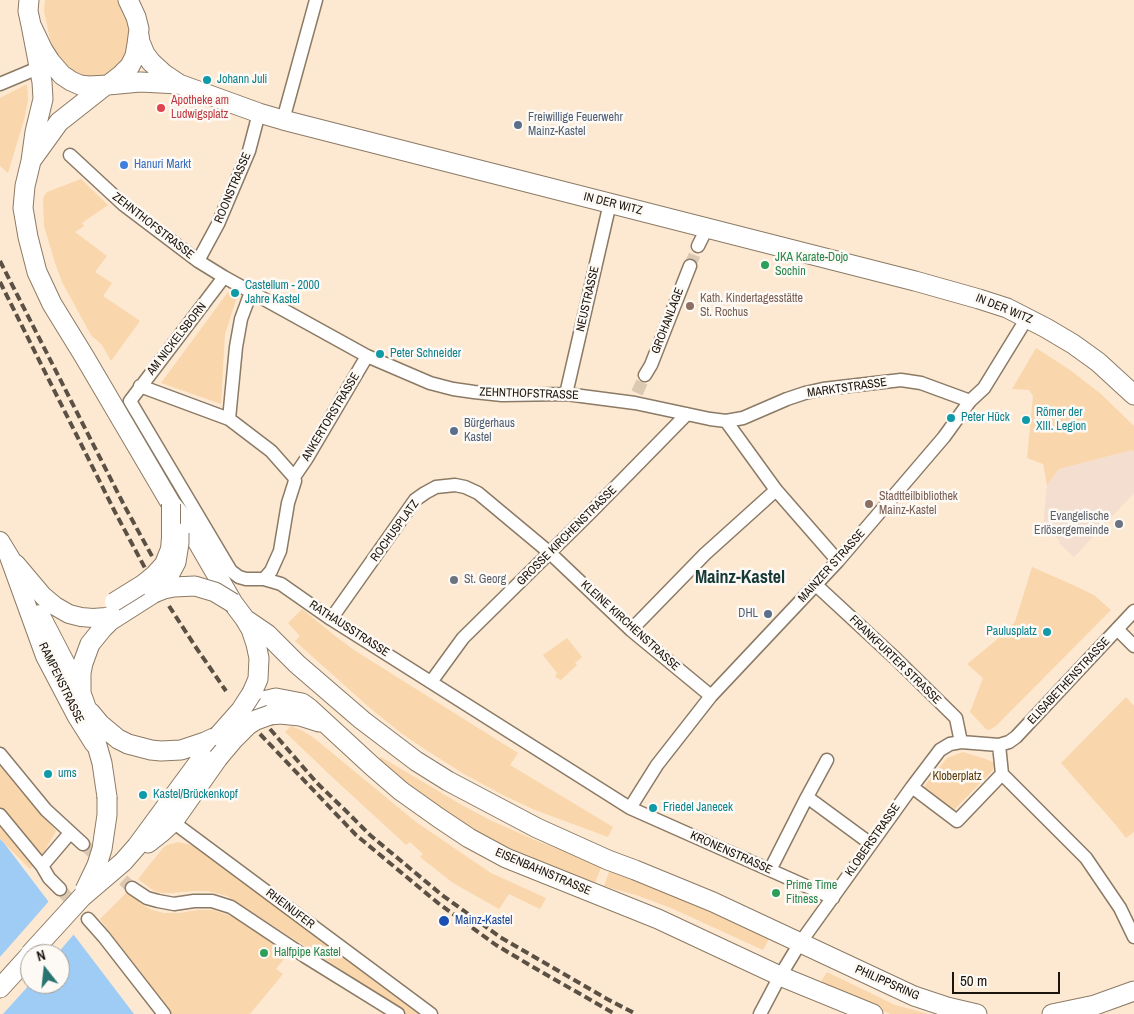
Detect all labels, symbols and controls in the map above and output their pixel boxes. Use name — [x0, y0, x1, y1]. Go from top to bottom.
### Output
place label: Johann Juli — [217, 73, 267, 87]
marker: Johann Juli — [201, 74, 213, 86]
place label: Apotheke am Ludwigsplatz — [171, 94, 229, 122]
marker: Apotheke am Ludwigsplatz — [155, 102, 167, 114]
place label: Freiwillige Feuerwehr Mainz-Kastel — [528, 111, 623, 139]
marker: Freiwillige Feuerwehr Mainz-Kastel — [512, 119, 524, 131]
street label: ROONSTRASSE — [212, 150, 254, 226]
place label: Hanuri Markt — [134, 158, 191, 172]
marker: Hanuri Markt — [118, 159, 130, 171]
street label: ZEHNTHOFSTRASSE — [109, 190, 197, 262]
street label: IN DER WITZ — [582, 190, 644, 218]
place label: JKA Karate-Dojo Sochin — [775, 251, 848, 279]
marker: JKA Karate-Dojo Sochin — [759, 259, 771, 271]
street label: NEUSTRASSE — [573, 265, 603, 333]
place label: Castellum - 2000 Jahre Kastel — [245, 279, 319, 307]
street label: GROHANLAGE — [649, 286, 687, 356]
marker: Castellum - 2000 Jahre Kastel — [229, 287, 241, 299]
street label: IN DER WITZ — [973, 291, 1035, 327]
place label: Kath. Kindertagesstätte St. Rochus — [700, 292, 803, 320]
street label: AM NICKELSBORN — [144, 300, 210, 378]
marker: Kath. Kindertagesstätte St. Rochus — [684, 300, 696, 312]
place label: Peter Schneider — [390, 347, 461, 361]
marker: Peter Schneider — [374, 348, 386, 360]
street label: ANKERTORSTRASSE — [299, 370, 363, 464]
street label: MARKTSTRASSE — [806, 375, 888, 401]
street label: ZEHNTHOFSTRASSE — [479, 385, 579, 403]
place label: Römer der XIII. Legion — [1036, 406, 1086, 434]
place label: Peter Hück — [961, 411, 1010, 425]
marker: Peter Hück — [945, 412, 957, 424]
marker: Römer der XIII. Legion — [1020, 414, 1032, 426]
place label: Bürgerhaus Kastel — [464, 417, 515, 445]
marker: Bürgerhaus Kastel — [448, 425, 460, 437]
street label: GROSSE KIRCHENSTRASSE — [514, 483, 620, 589]
place label: Stadtteilbibliothek Mainz-Kastel — [879, 490, 958, 518]
street label: ROCHUSPLATZ — [368, 497, 422, 565]
marker: Stadtteilbibliothek Mainz-Kastel — [863, 498, 875, 510]
place label: Evangelische Erlösergemeinde — [1034, 510, 1109, 538]
marker: Evangelische Erlösergemeinde — [1113, 518, 1125, 530]
street label: MAINZER STRASSE — [796, 527, 868, 605]
district label: Mainz-Kastel — [695, 567, 785, 589]
place label: St. Georg — [464, 573, 506, 587]
marker: St. Georg — [448, 574, 460, 586]
street label: KLEINE KIRCHENSTRASSE — [578, 578, 682, 674]
street label: RATHAUSSTRASSE — [306, 598, 392, 660]
place label: DHL — [738, 607, 758, 621]
marker: DHL — [762, 608, 774, 620]
street label: FRANKFURTER STRASSE — [846, 613, 944, 707]
place label: Paulusplatz — [986, 625, 1037, 639]
marker: Paulusplatz — [1041, 626, 1053, 638]
street label: ELISABETHENSTRASSE — [1025, 634, 1113, 728]
street label: RAMPENSTRASSE — [35, 640, 87, 726]
place label: ums — [58, 767, 77, 781]
marker: ums — [42, 768, 54, 780]
park label: Kloberplatz — [932, 770, 982, 784]
place label: Kastel/Brückenkopf — [153, 788, 238, 802]
marker: Kastel/Brückenkopf — [137, 789, 149, 801]
place label: Friedel Janecek — [663, 801, 733, 815]
street label: KLOBERSTRASSE — [842, 801, 904, 879]
marker: Friedel Janecek — [647, 802, 659, 814]
street label: KRONENSTRASSE — [688, 829, 774, 877]
street label: EISENBAHNSTRASSE — [493, 845, 593, 899]
place label: Prime Time Fitness — [786, 879, 837, 907]
street label: RHEINUFER — [263, 886, 317, 932]
marker: Prime Time Fitness — [770, 887, 782, 899]
marker: Mainz-Kastel — [437, 914, 451, 928]
place label: Mainz-Kastel — [455, 914, 512, 928]
north arrow — [20, 944, 70, 994]
text: N — [35, 946, 48, 965]
place label: Halfpipe Kastel — [274, 946, 341, 960]
marker: Halfpipe Kastel — [258, 947, 270, 959]
street label: PHILIPPSRING — [853, 962, 921, 1004]
scale bar — [954, 962, 1062, 994]
text: 50 m — [960, 970, 987, 991]

